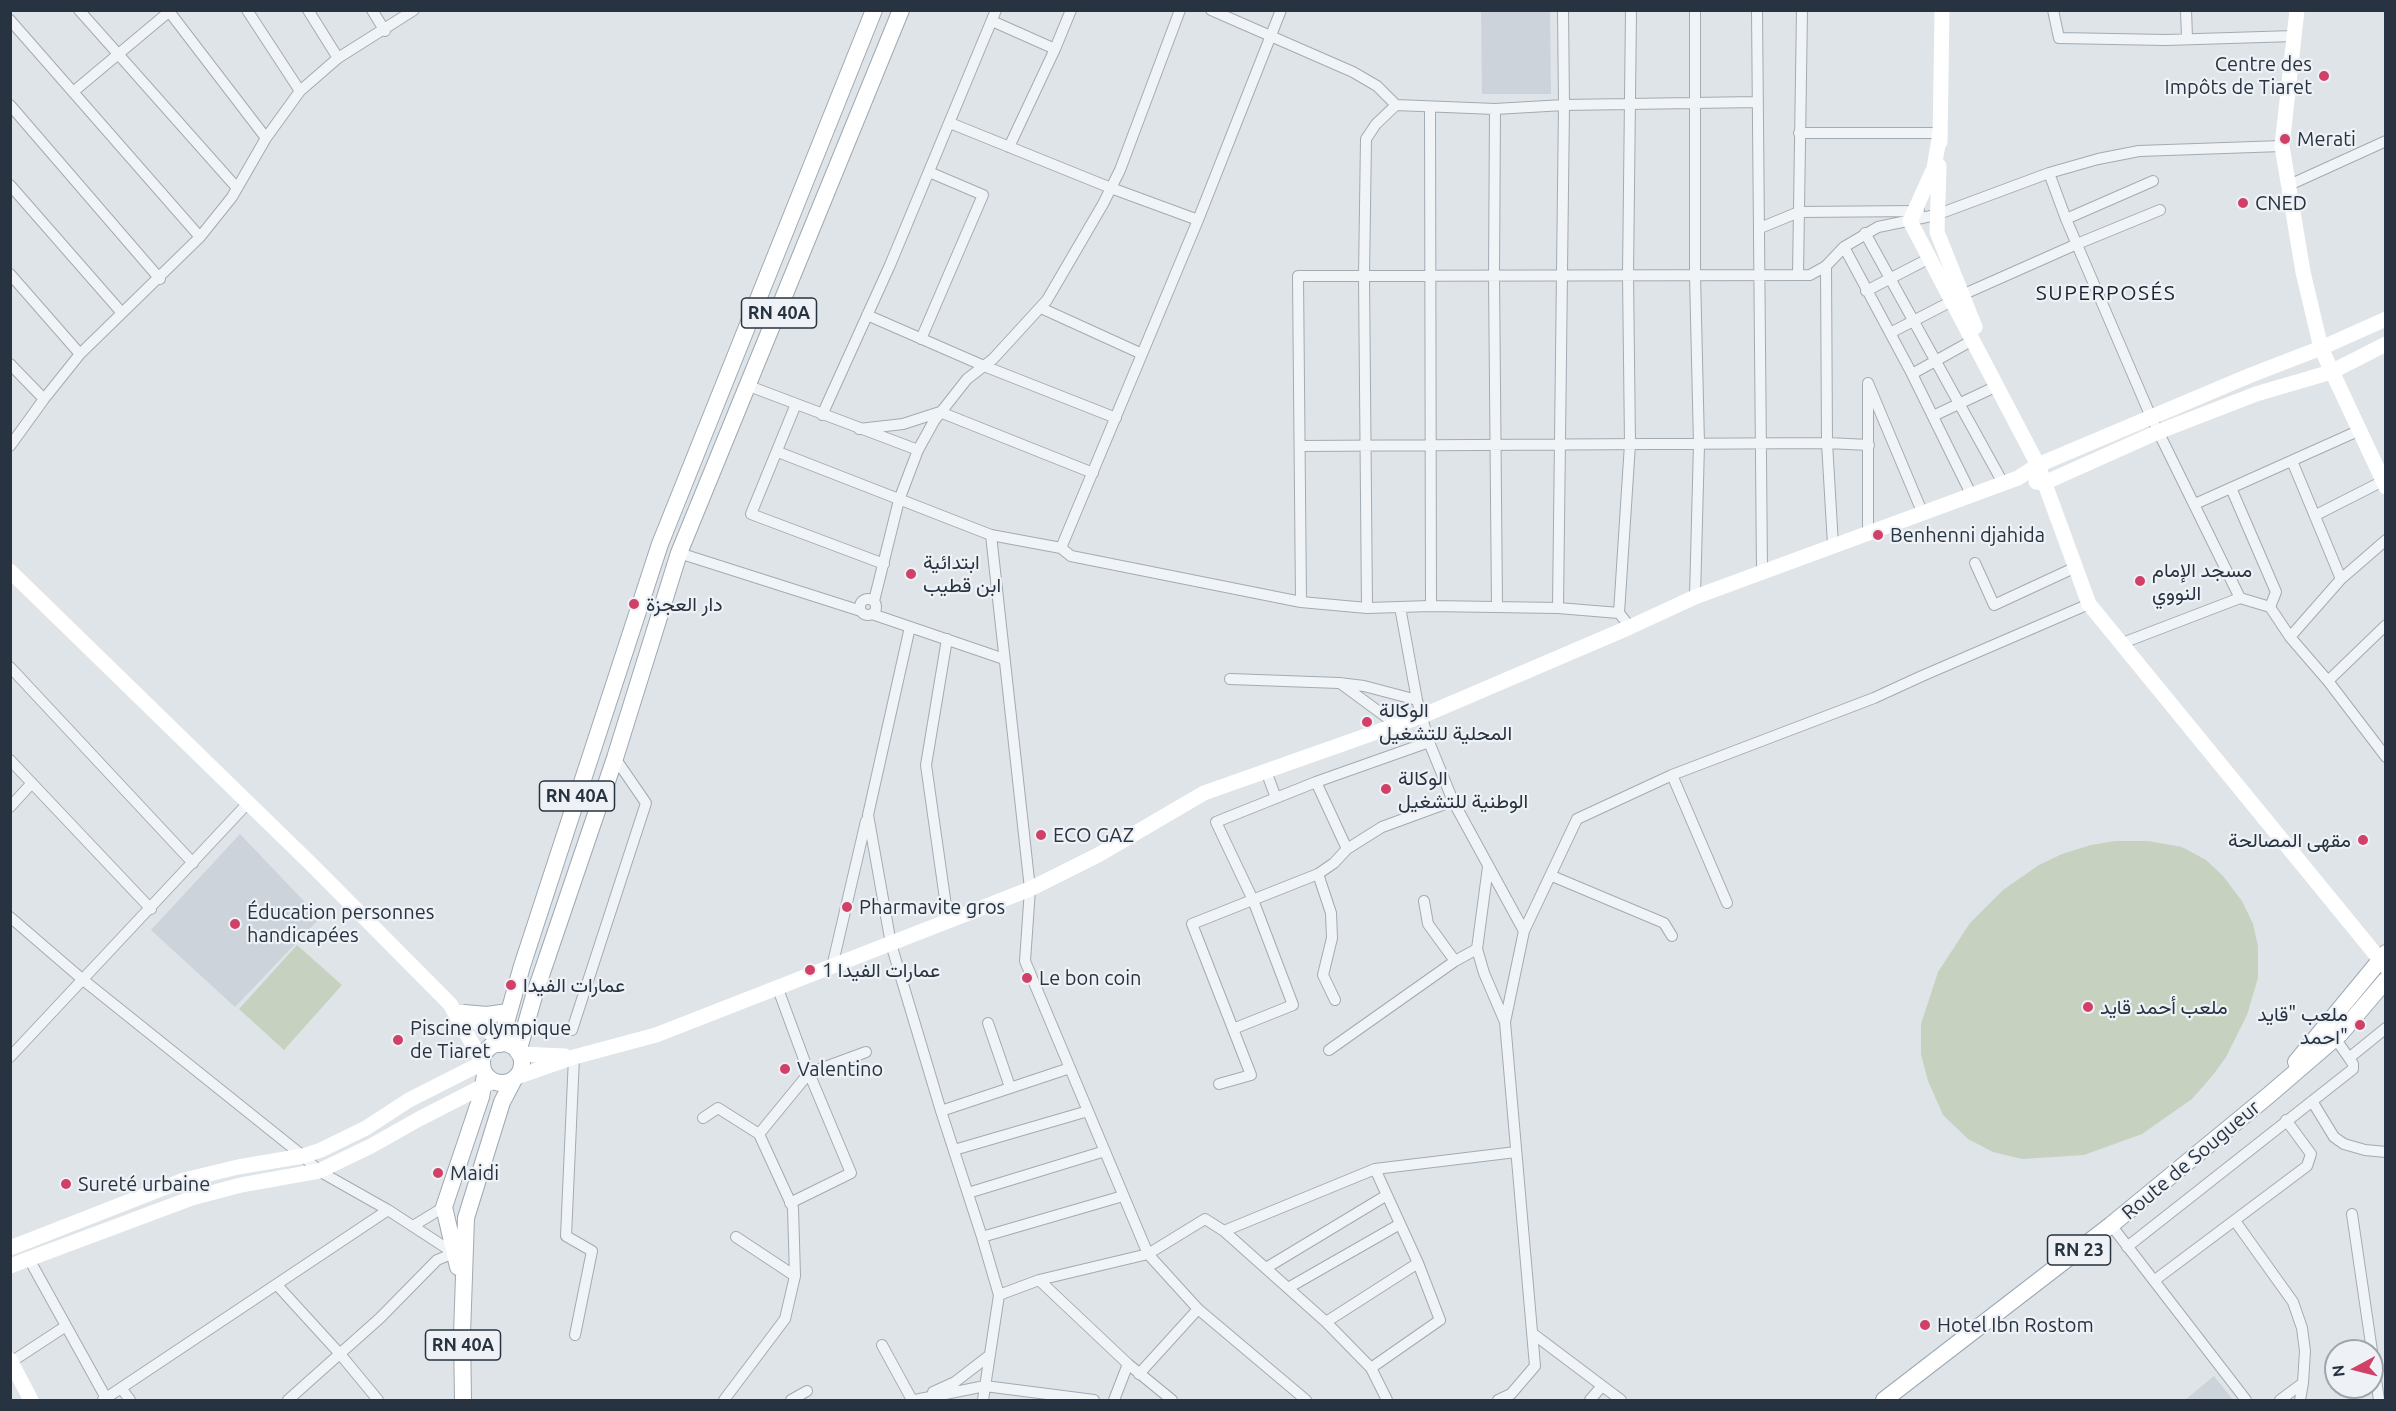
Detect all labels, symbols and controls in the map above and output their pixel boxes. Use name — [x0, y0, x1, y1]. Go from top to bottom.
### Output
place label: Centre des Impôts de Tiaret — [2165, 52, 2312, 99]
marker: Centre des Impôts de Tiaret — [2317, 69, 2331, 83]
place label: Merati — [2297, 127, 2356, 151]
marker: Merati — [2278, 132, 2292, 146]
place label: CNED — [2255, 191, 2307, 215]
marker: CNED — [2236, 196, 2250, 210]
district label: SUPERPOSÉS — [2036, 280, 2176, 306]
road number: RN 40A — [742, 298, 816, 328]
place label: Benhenni djahida — [1890, 523, 2045, 547]
marker: Benhenni djahida — [1871, 528, 1885, 542]
place label: ابتدائية ابن قطيب — [923, 550, 1001, 597]
place label: مسجد الإمام النووي — [2152, 558, 2252, 605]
marker: ابتدائية ابن قطيب — [904, 567, 918, 581]
marker: مسجد الإمام النووي — [2133, 574, 2147, 588]
place label: دار العجزة — [646, 592, 723, 616]
marker: دار العجزة — [627, 597, 641, 611]
place label: الوكالة المحلية للتشغيل — [1379, 698, 1512, 745]
marker: الوكالة المحلية للتشغيل — [1360, 715, 1374, 729]
place label: الوكالة الوطنية للتشغيل — [1398, 766, 1528, 813]
road number: RN 40A — [540, 781, 614, 811]
marker: الوكالة الوطنية للتشغيل — [1379, 782, 1393, 796]
place label: ECO GAZ — [1053, 823, 1134, 847]
marker: ECO GAZ — [1034, 828, 1048, 842]
place label: مقهى المصالحة — [2228, 828, 2351, 852]
marker: مقهى المصالحة — [2356, 833, 2370, 847]
place label: Pharmavite gros — [859, 895, 1005, 919]
place label: Éducation personnes handicapées — [247, 900, 434, 947]
marker: Pharmavite gros — [840, 900, 854, 914]
marker: Éducation personnes handicapées — [228, 917, 242, 931]
place label: عمارات الفيدا 1 — [822, 958, 940, 982]
marker: عمارات الفيدا 1 — [803, 963, 817, 977]
place label: Le bon coin — [1039, 966, 1141, 990]
marker: Le bon coin — [1020, 971, 1034, 985]
place label: عمارات الفيدا — [523, 973, 625, 997]
marker: عمارات الفيدا — [504, 978, 518, 992]
place label: ملعب أحمد قايد — [2100, 995, 2228, 1019]
marker: ملعب أحمد قايد — [2081, 1000, 2095, 1014]
place label: ملعب "قايد احمد" — [2257, 1002, 2348, 1049]
place label: Piscine olympique de Tiaret — [410, 1016, 571, 1063]
marker: ملعب "قايد احمد" — [2353, 1018, 2367, 1032]
marker: Piscine olympique de Tiaret — [391, 1033, 405, 1047]
place label: Valentino — [797, 1057, 883, 1081]
marker: Valentino — [778, 1062, 792, 1076]
street label: Route de Sougueur — [2117, 1095, 2265, 1225]
place label: Maidi — [450, 1161, 499, 1185]
marker: Maidi — [431, 1166, 445, 1180]
place label: Sureté urbaine — [78, 1172, 210, 1196]
marker: Sureté urbaine — [59, 1177, 73, 1191]
road number: RN 23 — [2048, 1235, 2110, 1265]
place label: Hotel Ibn Rostom — [1937, 1313, 2094, 1337]
marker: Hotel Ibn Rostom — [1918, 1318, 1932, 1332]
road number: RN 40A — [426, 1330, 500, 1360]
north arrow — [2324, 1339, 2384, 1399]
text: N — [2328, 1364, 2348, 1378]

